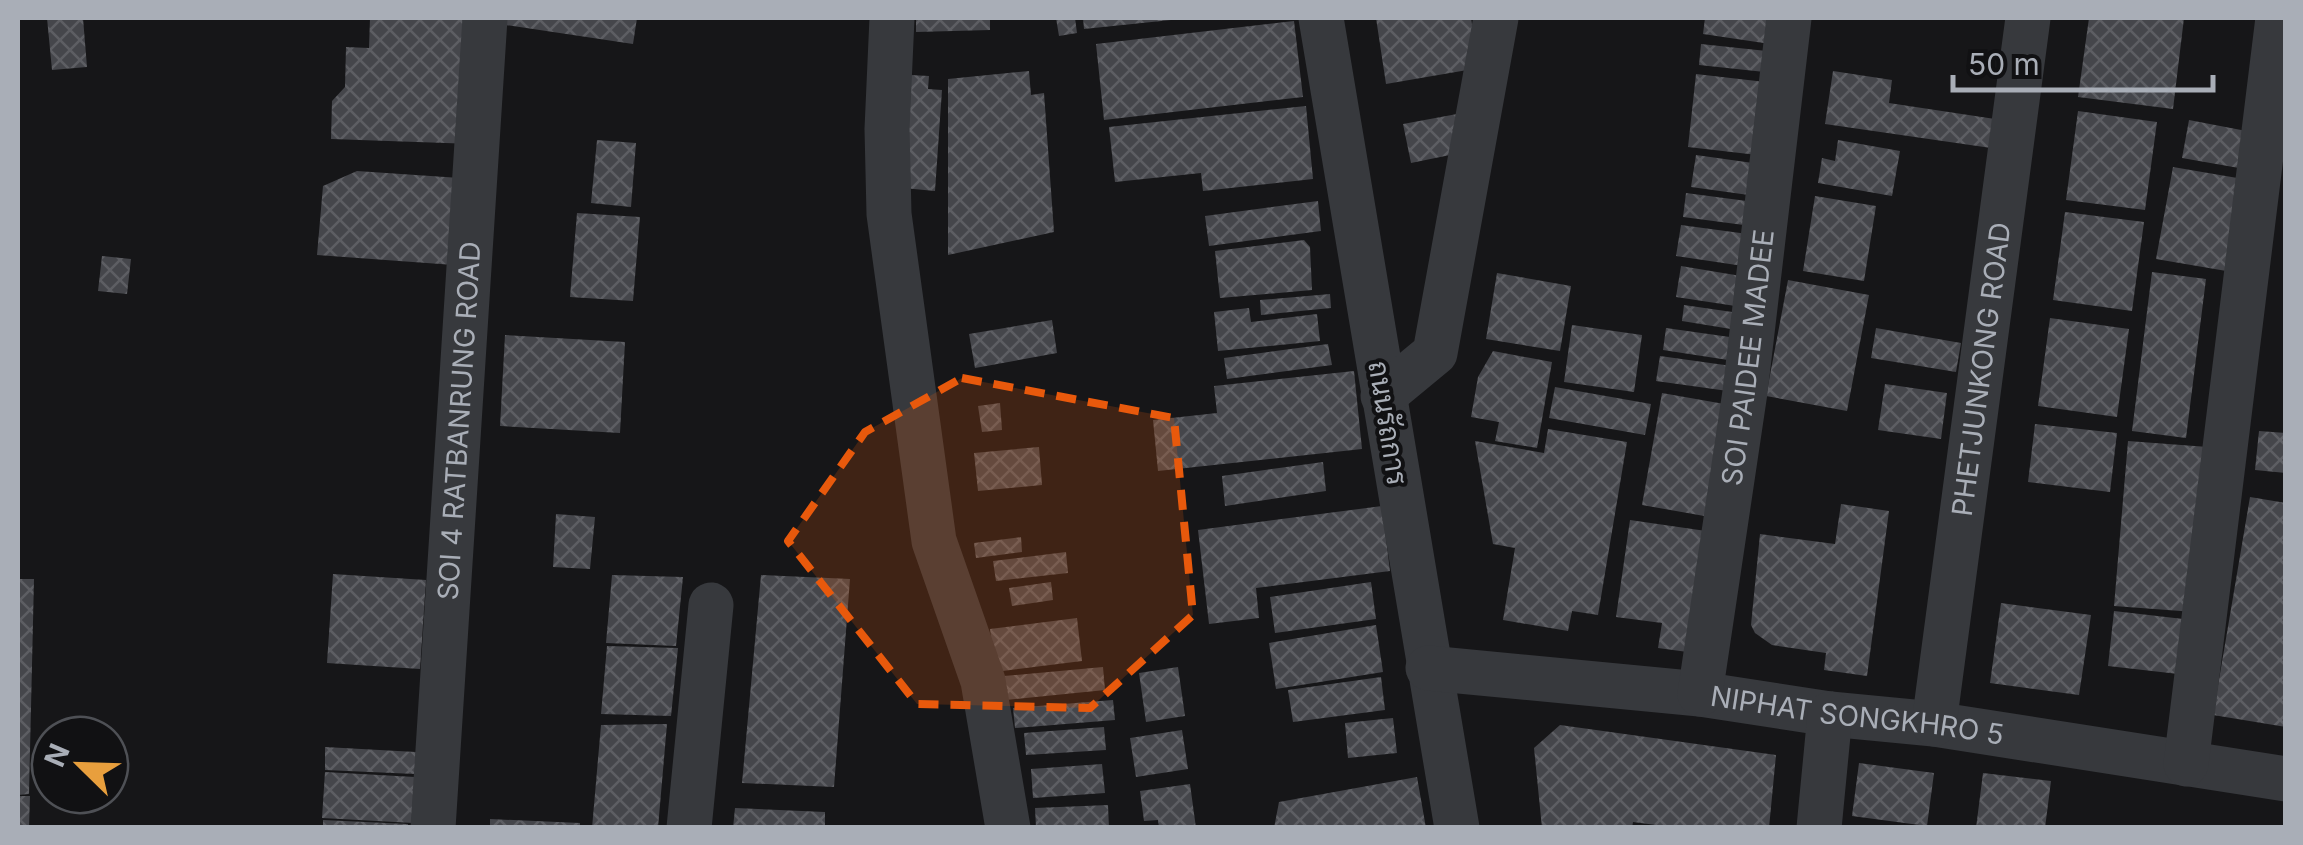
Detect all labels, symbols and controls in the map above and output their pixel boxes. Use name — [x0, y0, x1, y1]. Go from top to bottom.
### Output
scale bar — [1953, 30, 2213, 92]
text: 50 m — [1968, 46, 2040, 82]
street label: PHETJUNKONG ROAD — [1945, 220, 2018, 518]
street label: SOI PAIDEE MADEE — [1714, 228, 1781, 488]
street label: SOI 4 RATBANRUNG ROAD — [431, 240, 488, 601]
street label: ถนนรัถการ — [1361, 358, 1416, 487]
street label: NIPHAT SONGKHRO 5 — [1708, 679, 2006, 752]
north arrow — [30, 715, 130, 815]
text: N — [37, 739, 77, 772]

